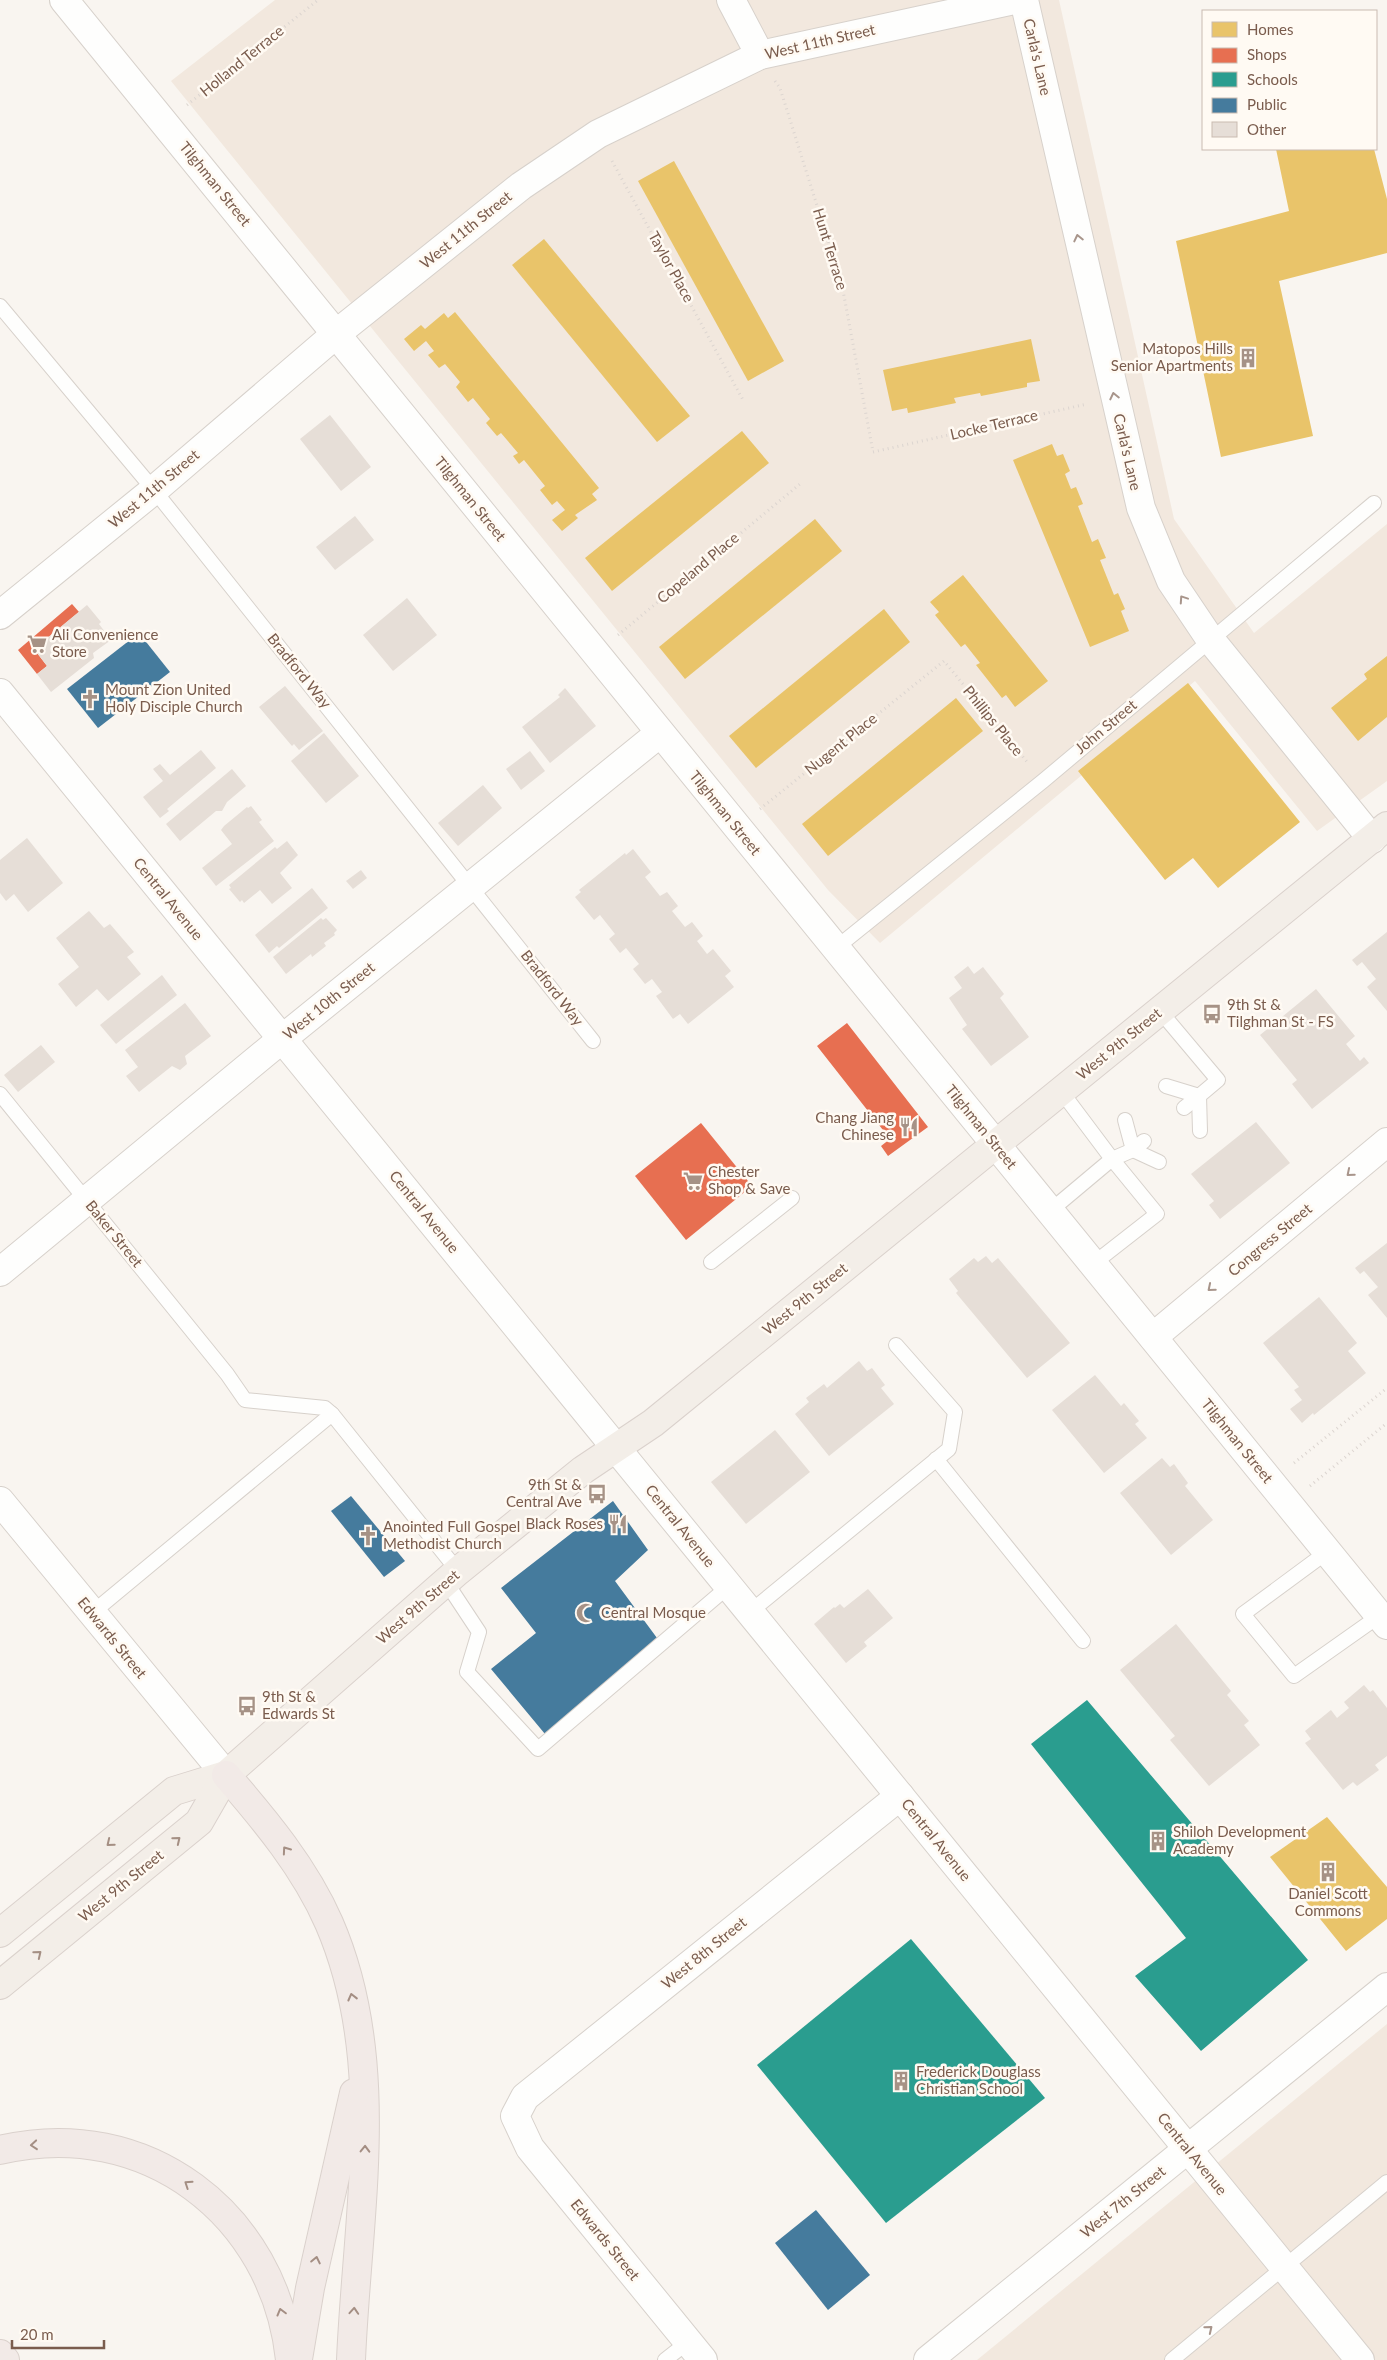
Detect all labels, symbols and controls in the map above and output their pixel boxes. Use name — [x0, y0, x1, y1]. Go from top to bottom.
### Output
legend — [1202, 10, 1377, 150]
street label: Carla's Lane — [1020, 17, 1056, 97]
street label: West 11th Street — [763, 19, 877, 62]
text: Homes — [1247, 20, 1293, 38]
street label: Holland Terrace — [196, 21, 287, 99]
text: Shops — [1247, 45, 1287, 63]
text: Schools — [1247, 70, 1298, 88]
text: Public — [1247, 95, 1287, 113]
text: Other — [1247, 120, 1287, 138]
street label: Tilghman Street — [176, 137, 256, 230]
street label: West 11th Street — [416, 186, 515, 272]
street label: Hunt Terrace — [810, 205, 852, 292]
street label: Taylor Place — [645, 228, 699, 305]
one-way arrow — [1074, 233, 1084, 242]
place label: Matopos Hills Senior Apartments — [1111, 339, 1233, 374]
building icon: Matopos Hills Senior Apartments — [1237, 347, 1259, 369]
one-way arrow — [1109, 392, 1120, 401]
street label: Locke Terrace — [948, 405, 1039, 443]
street label: Carla's Lane — [1110, 412, 1146, 492]
street label: West 11th Street — [104, 445, 203, 531]
street label: Tilghman Street — [431, 452, 511, 545]
street label: Copeland Place — [653, 528, 742, 607]
one-way arrow — [1180, 595, 1189, 604]
place label: Ali Convenience Store — [52, 625, 158, 660]
street label: Bradford Way — [264, 629, 336, 712]
supermarket icon: Ali Convenience Store — [26, 633, 48, 655]
place label: Mount Zion United Holy Disciple Church — [105, 680, 243, 715]
street label: Phillips Place — [960, 682, 1028, 759]
church icon: Mount Zion United Holy Disciple Church — [79, 688, 101, 710]
street label: John Street — [1071, 695, 1140, 757]
street label: Nugent Place — [801, 709, 880, 778]
street label: Tilghman Street — [686, 766, 766, 859]
street label: Central Avenue — [130, 854, 208, 943]
street label: Bradford Way — [518, 946, 588, 1029]
street label: West 10th Street — [279, 957, 378, 1043]
place label: 9th St & Tilghman St - FS — [1227, 995, 1334, 1030]
street label: West 9th Street — [1072, 1003, 1165, 1083]
bus stop icon: 9th St & Tilghman St - FS — [1201, 1003, 1223, 1025]
street label: Tilghman Street — [942, 1080, 1022, 1173]
place label: Chang Jiang Chinese — [815, 1108, 894, 1143]
restaurant icon: Chang Jiang Chinese — [898, 1116, 920, 1138]
place label: Chester Shop & Save — [708, 1162, 791, 1197]
street label: Central Avenue — [386, 1167, 464, 1256]
one-way arrow — [1346, 1167, 1355, 1176]
supermarket icon: Chester Shop & Save — [682, 1170, 704, 1192]
street label: Baker Street — [82, 1196, 148, 1271]
street label: Congress Street — [1224, 1199, 1315, 1280]
street label: West 9th Street — [758, 1258, 851, 1338]
one-way arrow — [1208, 1283, 1217, 1292]
street label: Tilghman Street — [1198, 1394, 1278, 1487]
place label: 9th St & Central Ave — [506, 1475, 582, 1510]
street label: Central Avenue — [642, 1481, 720, 1570]
bus stop icon: 9th St & Central Ave — [586, 1483, 608, 1505]
restaurant icon: Black Roses — [607, 1513, 629, 1535]
place label: Black Roses — [526, 1514, 603, 1532]
place label: Anointed Full Gospel Methodist Church — [383, 1517, 520, 1552]
church icon: Anointed Full Gospel Methodist Church — [357, 1525, 379, 1547]
street label: West 9th Street — [372, 1565, 463, 1647]
street label: Edwards Street — [75, 1593, 151, 1682]
mosque icon: Central Mosque — [575, 1602, 597, 1624]
place label: Central Mosque — [601, 1603, 706, 1621]
place label: 9th St & Edwards St — [262, 1687, 336, 1722]
bus stop icon: 9th St & Edwards St — [236, 1695, 258, 1717]
street label: Central Avenue — [898, 1795, 976, 1884]
place label: Shiloh Development Academy — [1173, 1822, 1307, 1857]
building icon: Shiloh Development Academy — [1147, 1830, 1169, 1852]
one-way arrow — [107, 1838, 116, 1847]
one-way arrow — [171, 1838, 180, 1846]
street label: West 9th Street — [74, 1845, 167, 1925]
one-way arrow — [283, 1846, 292, 1856]
building icon: Daniel Scott Commons — [1317, 1861, 1339, 1883]
place label: Daniel Scott Commons — [1288, 1884, 1369, 1919]
street label: West 8th Street — [657, 1912, 750, 1992]
one-way arrow — [32, 1951, 41, 1959]
one-way arrow — [347, 1992, 358, 2001]
place label: Frederick Douglass Christian School — [916, 2062, 1041, 2097]
building icon: Frederick Douglass Christian School — [890, 2070, 912, 2092]
street label: Central Avenue — [1154, 2109, 1232, 2198]
one-way arrow — [29, 2139, 37, 2150]
one-way arrow — [359, 2145, 370, 2153]
street label: West 7th Street — [1076, 2161, 1169, 2241]
one-way arrow — [184, 2180, 193, 2190]
street label: Edwards Street — [568, 2195, 644, 2284]
one-way arrow — [310, 2256, 321, 2265]
one-way arrow — [349, 2307, 360, 2315]
one-way arrow — [277, 2309, 287, 2317]
scale bar — [12, 2318, 105, 2350]
text: 20 m — [20, 2325, 54, 2343]
one-way arrow — [1204, 2326, 1213, 2335]

